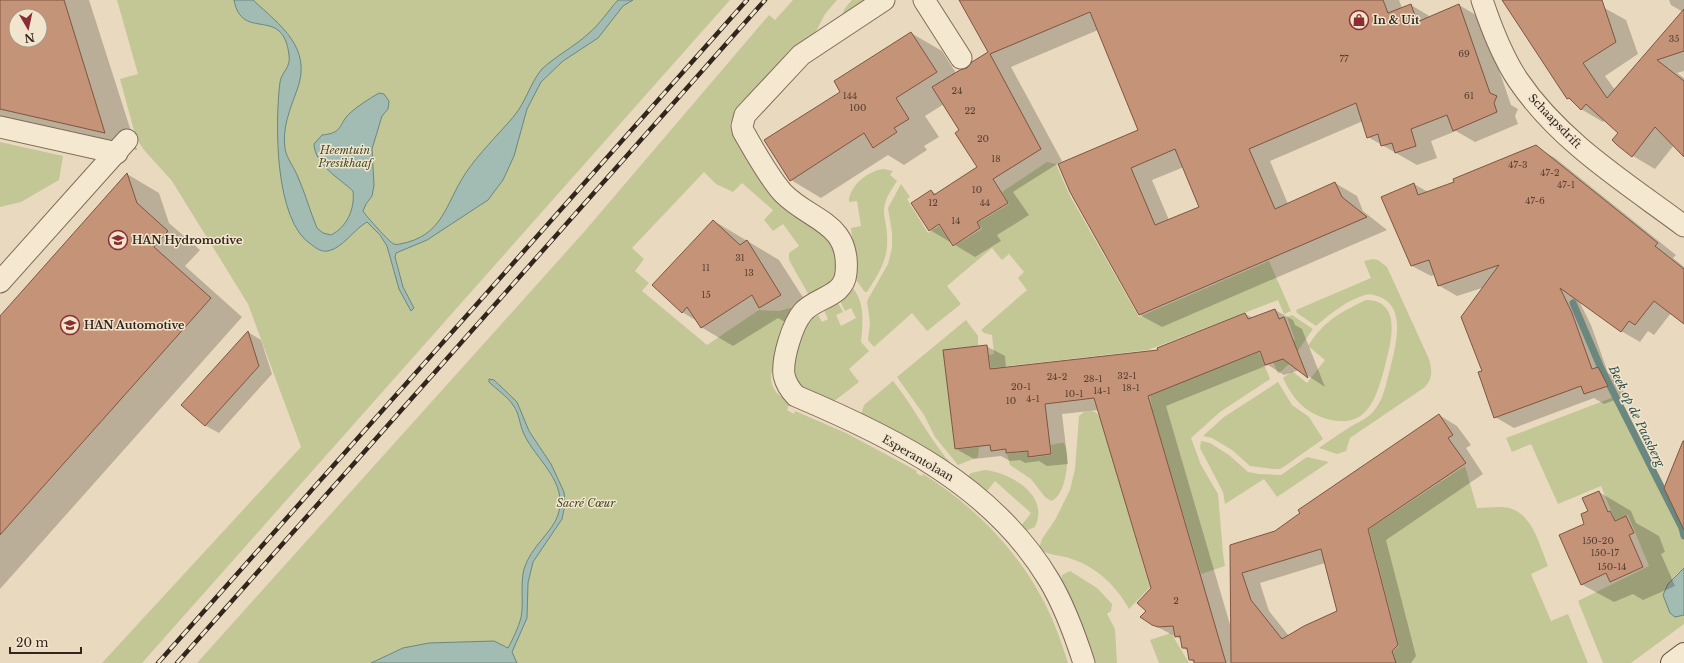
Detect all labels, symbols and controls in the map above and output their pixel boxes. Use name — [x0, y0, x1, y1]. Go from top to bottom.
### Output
north arrow — [8, 8, 48, 48]
shop icon: In & Uit — [1348, 9, 1370, 31]
place label: In & Uit — [1373, 13, 1420, 27]
text: N — [23, 30, 36, 46]
house number: 35 — [1669, 33, 1679, 44]
house number: 69 — [1458, 48, 1470, 59]
house number: 77 — [1339, 53, 1349, 64]
house number: 24 — [952, 85, 962, 96]
house number: 144 — [843, 90, 857, 101]
house number: 61 — [1464, 90, 1474, 101]
street label: Schaapsdrift — [1526, 91, 1585, 152]
house number: 100 — [850, 102, 866, 113]
house number: 22 — [964, 105, 976, 116]
house number: 20 — [977, 133, 989, 144]
park label: Heemtuin Presikhaaf — [317, 143, 374, 170]
house number: 18 — [991, 153, 1001, 164]
house number: 47-3 — [1508, 159, 1528, 170]
house number: 47-2 — [1540, 167, 1560, 178]
house number: 47-1 — [1557, 179, 1575, 190]
house number: 10 — [972, 184, 982, 195]
house number: 47-6 — [1525, 195, 1545, 206]
house number: 12 — [928, 197, 938, 208]
house number: 44 — [980, 197, 990, 208]
house number: 14 — [951, 215, 961, 226]
school or university icon: HAN Hydromotive — [107, 229, 129, 251]
place label: HAN Hydromotive — [132, 233, 243, 247]
house number: 31 — [735, 252, 745, 263]
house number: 11 — [702, 262, 710, 273]
house number: 13 — [744, 267, 754, 278]
house number: 15 — [701, 289, 711, 300]
school or university icon: HAN Automotive — [59, 314, 81, 336]
place label: HAN Automotive — [84, 318, 185, 332]
water label: Beek op de Paasberg — [1605, 362, 1669, 471]
house number: 32-1 — [1117, 370, 1137, 381]
house number: 24-2 — [1047, 371, 1067, 382]
house number: 28-1 — [1083, 373, 1103, 384]
house number: 20-1 — [1011, 381, 1031, 392]
house number: 18-1 — [1122, 382, 1140, 393]
house number: 14-1 — [1093, 385, 1111, 396]
house number: 10-1 — [1065, 388, 1083, 399]
house number: 4-1 — [1026, 393, 1040, 404]
house number: 10 — [1006, 395, 1016, 406]
street label: Esperantolaan — [880, 432, 957, 484]
park label: Sacré Cœur — [557, 496, 616, 510]
house number: 150-20 — [1582, 535, 1614, 546]
house number: 150-17 — [1591, 547, 1620, 558]
house number: 150-14 — [1598, 561, 1627, 572]
house number: 2 — [1173, 595, 1179, 606]
scale bar — [10, 629, 81, 655]
text: 20 m — [16, 635, 48, 650]

